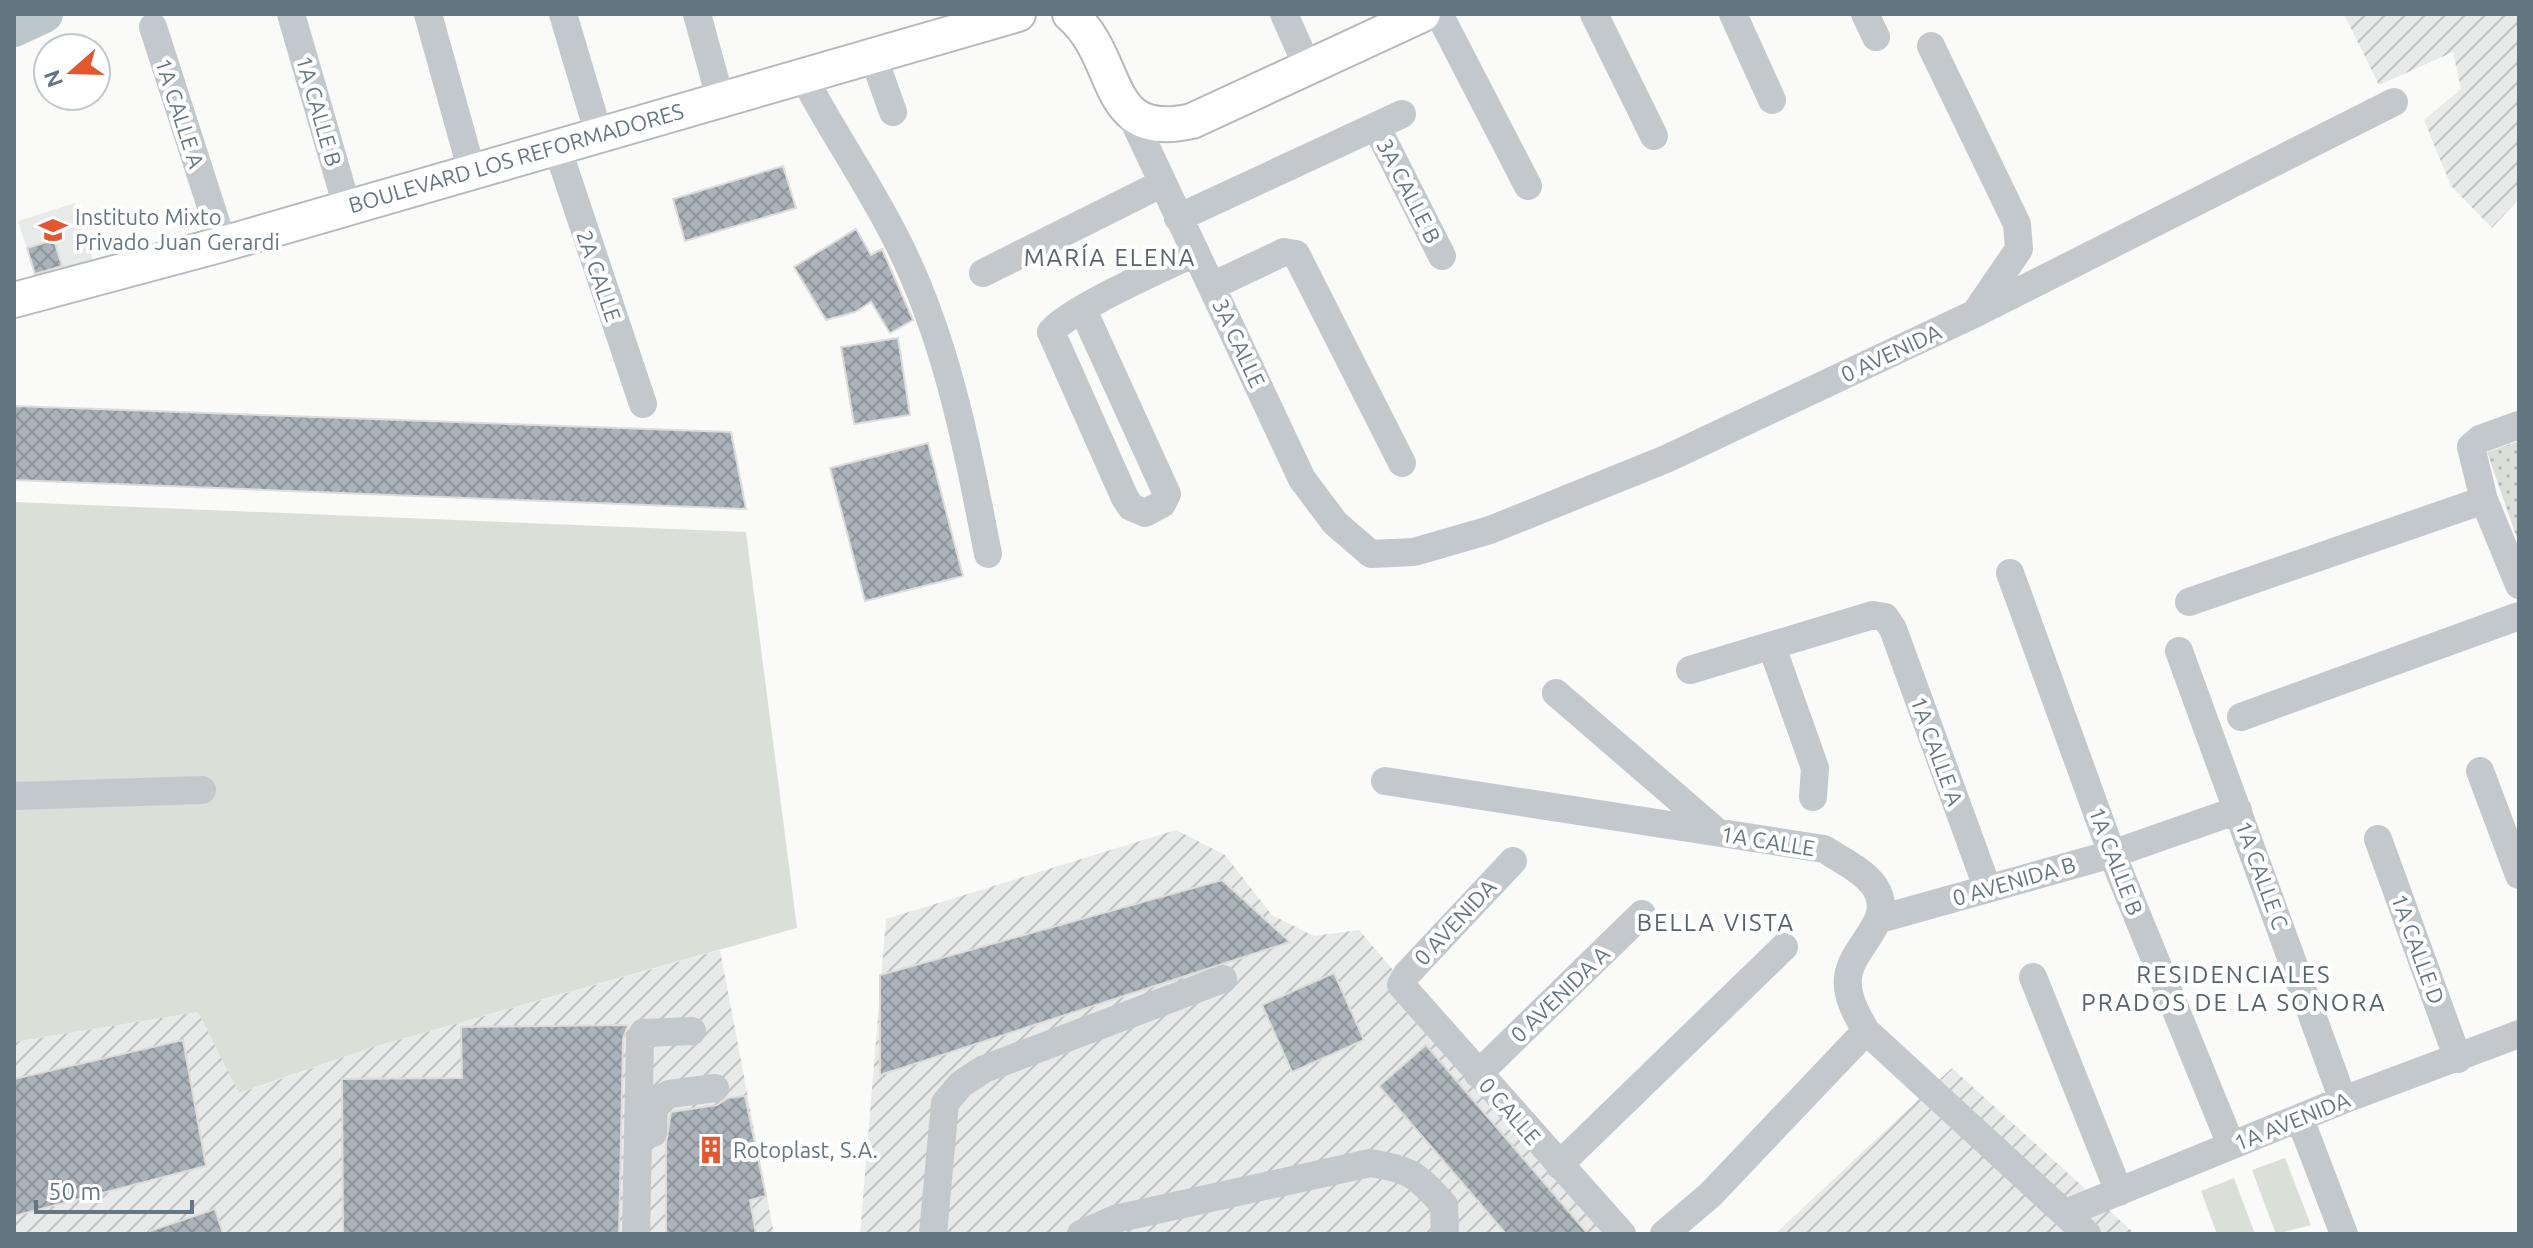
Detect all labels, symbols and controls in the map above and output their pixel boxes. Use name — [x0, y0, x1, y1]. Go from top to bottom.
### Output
north arrow — [32, 32, 112, 112]
street label: 1A CALLE B — [292, 53, 347, 169]
street label: 1A CALLE A — [151, 55, 210, 172]
text: N — [38, 67, 67, 91]
street label: BOULEVARD LOS REFORMADORES — [346, 98, 686, 217]
street label: 3A CALLE B — [1372, 134, 1446, 247]
place label: Instituto Mixto Privado Juan Gerardi — [75, 204, 280, 254]
school or university icon: Instituto Mixto Privado Juan Gerardi — [38, 215, 68, 245]
street label: 2A CALLE — [572, 227, 627, 325]
district label: MARÍA ELENA — [1024, 243, 1196, 271]
street label: 3A CALLE — [1208, 295, 1271, 391]
street label: 0 AVENIDA — [1837, 318, 1946, 387]
street label: 1A CALLE A — [1906, 693, 1969, 809]
street label: 1A CALLE B — [2084, 803, 2149, 918]
street label: 1A CALLE C — [2231, 817, 2294, 932]
street label: 1A CALLE — [1719, 821, 1817, 860]
street label: 0 AVENIDA B — [1949, 851, 2078, 910]
street label: 0 AVENIDA — [1409, 873, 1501, 970]
street label: 1A CALLE D — [2387, 890, 2450, 1007]
district label: BELLA VISTA — [1637, 909, 1795, 936]
street label: 0 AVENIDA A — [1505, 940, 1615, 1047]
district label: RESIDENCIALES PRADOS DE LA SONORA — [2081, 961, 2387, 1016]
street label: 0 CALLE — [1475, 1072, 1546, 1149]
street label: 1A AVENIDA — [2230, 1086, 2354, 1155]
building icon: Rotoplast, S.A. — [696, 1135, 726, 1165]
place label: Rotoplast, S.A. — [733, 1137, 878, 1162]
scale bar — [36, 1164, 192, 1214]
text: 50 m — [48, 1178, 101, 1205]

